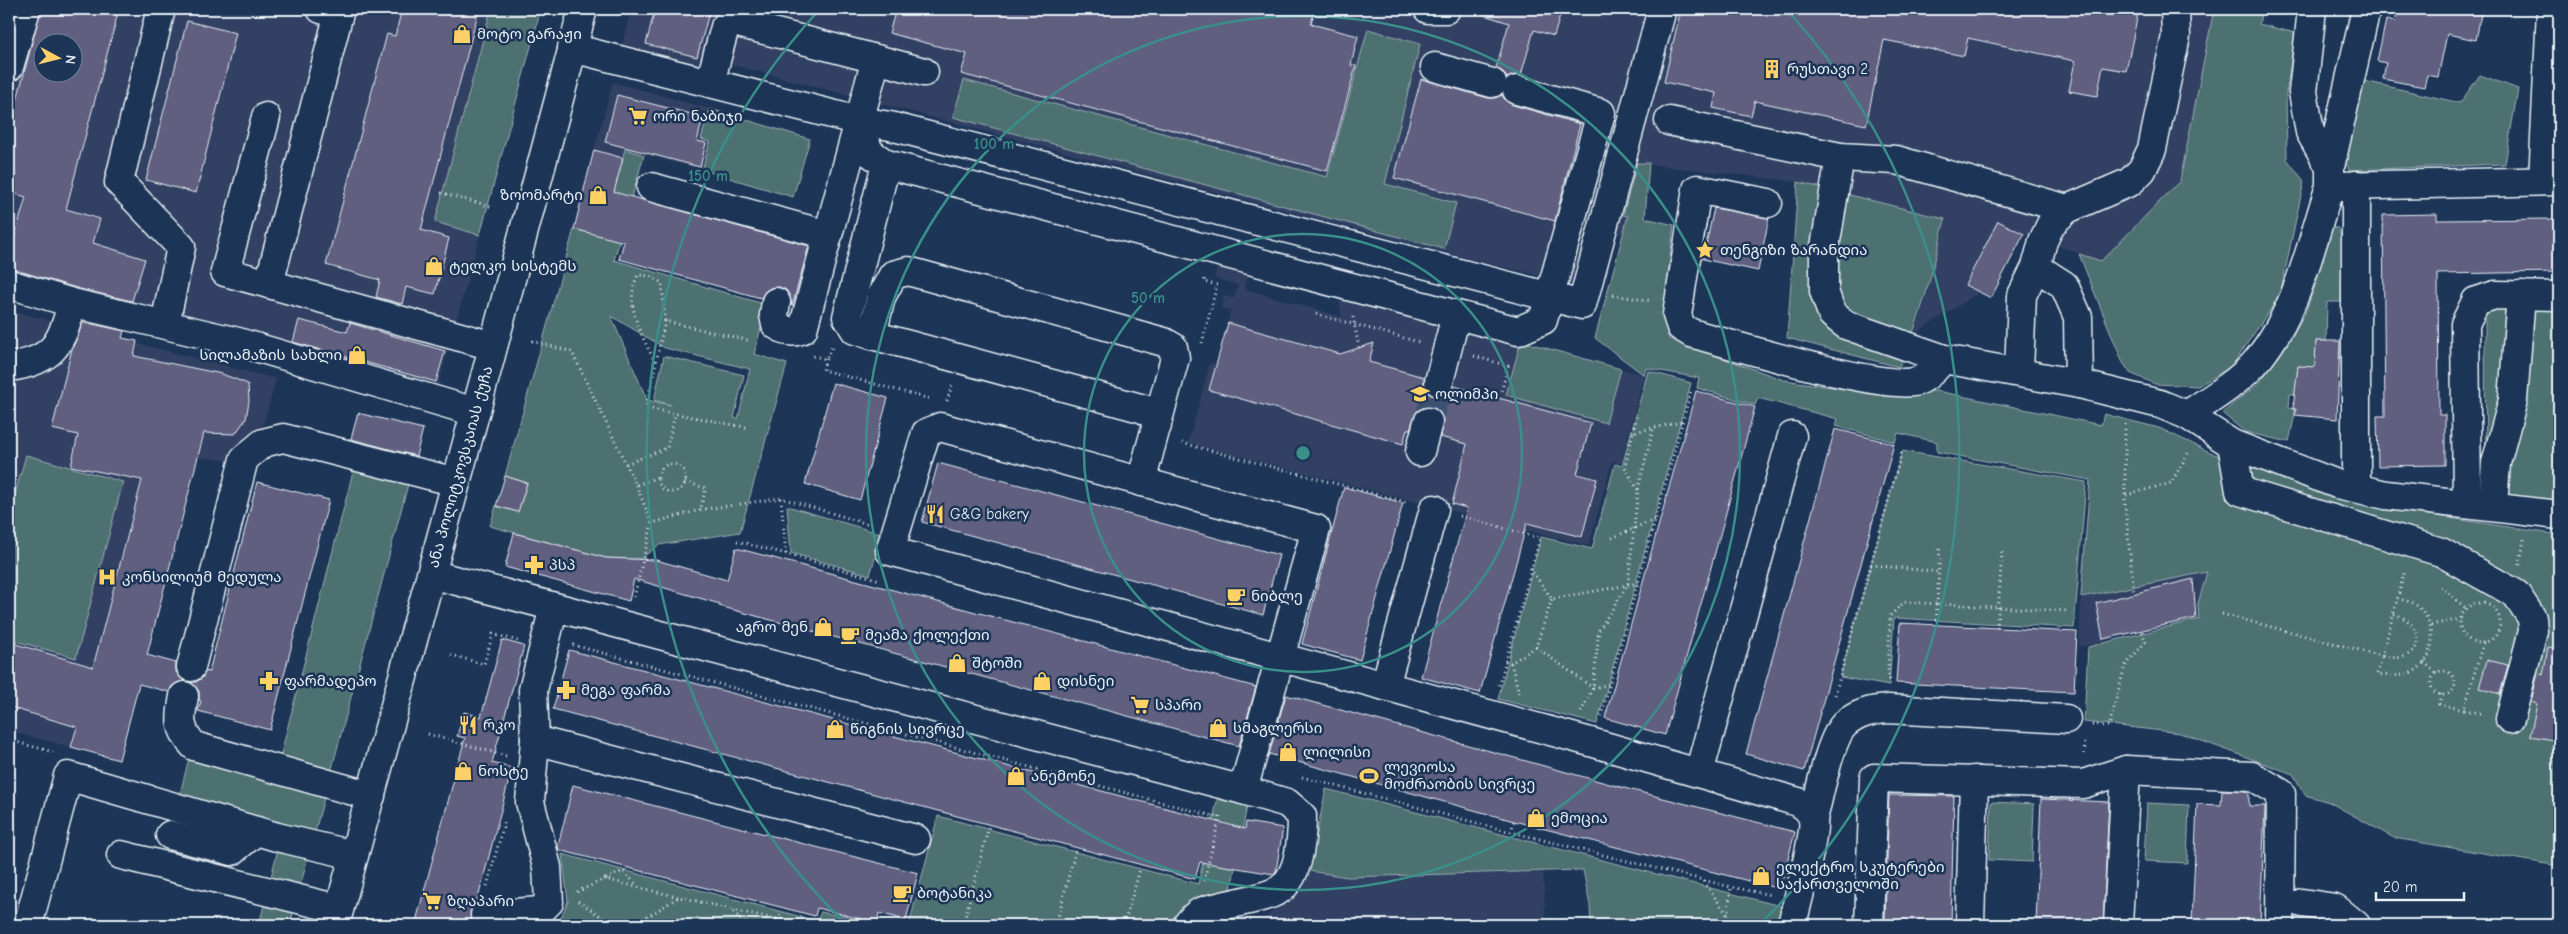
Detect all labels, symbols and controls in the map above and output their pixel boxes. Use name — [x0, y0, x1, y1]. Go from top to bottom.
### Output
shop icon: მოტო გარაჟი — [451, 23, 473, 45]
place label: მოტო გარაჟი — [477, 25, 582, 43]
north arrow — [32, 32, 82, 82]
text: N — [61, 54, 79, 65]
building icon: რუსთავი 2 — [1761, 58, 1783, 80]
place label: რუსთავი 2 — [1787, 60, 1868, 78]
supermarket icon: ორი ნაბიჯი — [627, 105, 649, 127]
place label: ორი ნაბიჯი — [653, 107, 743, 125]
text: 100 m — [974, 135, 1014, 153]
text: 150 m — [688, 167, 728, 185]
shop icon: ზოომარტი — [587, 184, 609, 206]
place label: ზოომარტი — [500, 186, 583, 204]
place icon: თენგიზი ზარანდია — [1694, 239, 1716, 261]
place label: თენგიზი ზარანდია — [1720, 241, 1867, 259]
shop icon: ტელკო სისტემს — [423, 255, 445, 277]
place label: ტელკო სისტემს — [449, 257, 577, 275]
text: 50 m — [1131, 289, 1165, 307]
shop icon: სილამაზის სახლი — [346, 344, 368, 366]
place label: სილამაზის სახლი — [199, 346, 342, 364]
street label: ანა პოლიტკოვსკაიას ქუჩა — [424, 364, 497, 570]
school or university icon: ოლიმპი — [1409, 383, 1431, 405]
place label: ოლიმპი — [1435, 385, 1498, 403]
centre of rings — [1294, 444, 1312, 462]
restaurant icon: G&G bakery — [924, 503, 946, 525]
place label: G&G bakery — [950, 505, 1029, 523]
pharmacy icon: პსპ — [523, 554, 545, 576]
place label: პსპ — [549, 556, 575, 574]
hospital icon: კონსილიუმ მედულა — [96, 566, 118, 588]
place label: კონსილიუმ მედულა — [122, 568, 282, 586]
cafe icon: ნიბლე — [1225, 585, 1247, 607]
place label: ნიბლე — [1251, 587, 1303, 605]
shop icon: აგრო მენ — [812, 616, 834, 638]
place label: აგრო მენ — [736, 618, 808, 636]
cafe icon: მეამა ქოლექთი — [839, 624, 861, 646]
place label: მეამა ქოლექთი — [865, 626, 990, 644]
shop icon: შტოში — [946, 652, 968, 674]
place label: შტოში — [972, 654, 1022, 672]
pharmacy icon: ფარმადეპო — [258, 670, 280, 692]
shop icon: დისნეი — [1031, 670, 1053, 692]
place label: ფარმადეპო — [284, 672, 377, 690]
place label: დისნეი — [1057, 672, 1114, 690]
pharmacy icon: მეგა ფარმა — [555, 679, 577, 701]
place label: მეგა ფარმა — [581, 681, 671, 699]
supermarket icon: სპარი — [1129, 694, 1151, 716]
place label: სპარი — [1155, 696, 1202, 714]
restaurant icon: რკო — [457, 714, 479, 736]
place label: რკო — [483, 716, 516, 734]
shop icon: სმაგლერსი — [1207, 717, 1229, 739]
shop icon: წიგნის სივრცე — [824, 718, 846, 740]
place label: სმაგლერსი — [1233, 719, 1322, 737]
place label: წიგნის სივრცე — [850, 720, 965, 738]
shop icon: ლილისი — [1277, 741, 1299, 763]
place label: ლილისი — [1303, 743, 1371, 761]
place label: ლევიოსა მოძრაობის სივრცე — [1384, 758, 1535, 793]
shop icon: ნოსტე — [452, 760, 474, 782]
place label: ნოსტე — [478, 762, 529, 780]
shop icon: ანემონე — [1005, 765, 1027, 787]
sports icon: ლევიოსა მოძრაობის სივრცე — [1358, 765, 1380, 787]
place label: ანემონე — [1031, 767, 1096, 785]
shop icon: ემოცია — [1525, 807, 1547, 829]
place label: ემოცია — [1551, 809, 1608, 827]
place label: ელექტრო სკუტერები საქართველოში — [1776, 858, 1945, 893]
shop icon: ელექტრო სკუტერები საქართველოში — [1750, 865, 1772, 887]
scale bar — [2376, 869, 2463, 901]
text: 20 m — [2383, 878, 2417, 896]
cafe icon: ბოტანიკა — [891, 882, 913, 904]
place label: ბოტანიკა — [917, 884, 992, 902]
supermarket icon: ზღაპარი — [421, 890, 443, 912]
place label: ზღაპარი — [447, 892, 514, 910]

